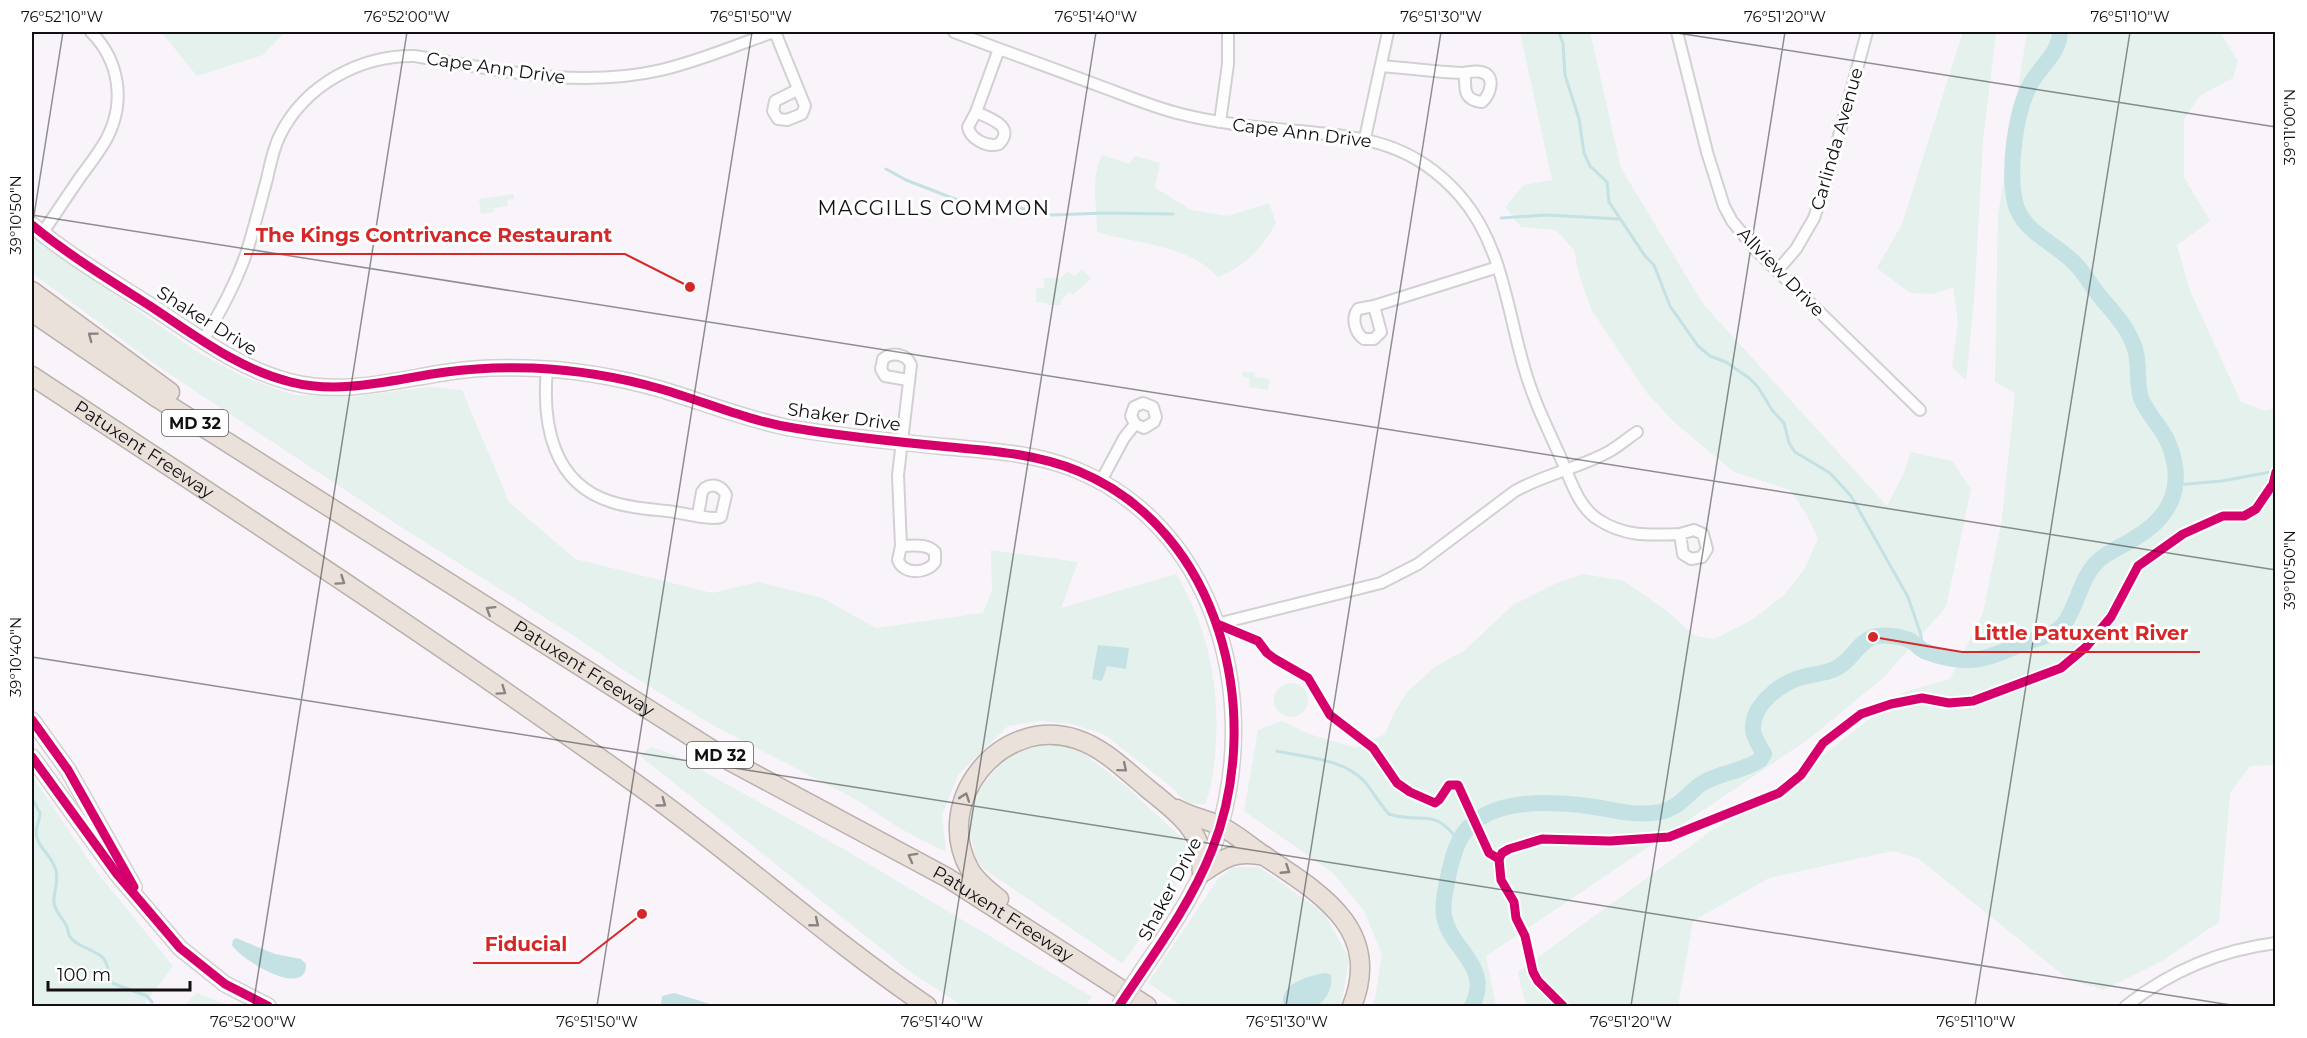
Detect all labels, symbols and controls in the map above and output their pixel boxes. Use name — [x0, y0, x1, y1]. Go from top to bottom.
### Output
text: 76°52'10"W — [21, 7, 103, 26]
text: 76°52'00"W — [364, 7, 450, 26]
text: 76°51'50"W — [710, 7, 792, 26]
text: 76°51'40"W — [1055, 7, 1137, 26]
text: 76°51'30"W — [1400, 7, 1482, 26]
text: 76°51'20"W — [1744, 7, 1826, 26]
text: 76°51'10"W — [2090, 7, 2170, 26]
street label: Cape Ann Drive — [425, 47, 567, 89]
street label: Carlinda Avenue — [1806, 65, 1868, 213]
text: 39°11'00"N — [2280, 89, 2299, 165]
street label: Cape Ann Drive — [1231, 114, 1373, 152]
text: 39°10'50"N — [6, 175, 25, 255]
district label: MACGILLS COMMON — [817, 196, 1051, 220]
callout: The Kings Contrivance Restaurant — [244, 216, 625, 254]
text: The Kings Contrivance Restaurant — [256, 223, 613, 247]
street label: Allview Drive — [1733, 223, 1829, 321]
street label: Shaker Drive — [153, 281, 261, 361]
one-way arrow — [88, 333, 99, 344]
street label: Patuxent Freeway — [70, 396, 218, 504]
street label: Shaker Drive — [786, 398, 902, 436]
road number: MD 32 — [162, 410, 228, 436]
text: 39°10'50"N — [2280, 530, 2299, 610]
one-way arrow — [335, 574, 346, 585]
one-way arrow — [486, 606, 496, 618]
callout: Little Patuxent River — [1962, 614, 2200, 652]
street label: Patuxent Freeway — [509, 616, 659, 721]
text: 39°10'40"N — [6, 617, 25, 697]
text: Little Patuxent River — [1974, 621, 2189, 645]
one-way arrow — [496, 684, 507, 695]
road number: MD 32 — [687, 742, 753, 768]
one-way arrow — [1116, 760, 1127, 771]
one-way arrow — [957, 792, 970, 803]
one-way arrow — [656, 796, 667, 807]
street label: Shaker Drive — [1133, 833, 1207, 945]
one-way arrow — [908, 853, 918, 864]
street label: Patuxent Freeway — [929, 861, 1078, 967]
one-way arrow — [1280, 863, 1290, 875]
one-way arrow — [809, 916, 820, 927]
callout: Fiducial — [473, 925, 579, 963]
text: Fiducial — [485, 932, 567, 956]
scale bar — [48, 954, 190, 992]
text: 100 m — [57, 964, 111, 986]
text: 76°52'00"W — [210, 1012, 296, 1031]
text: 76°51'50"W — [556, 1012, 638, 1031]
text: 76°51'40"W — [901, 1012, 983, 1031]
text: 76°51'30"W — [1246, 1012, 1328, 1031]
text: 76°51'20"W — [1590, 1012, 1672, 1031]
text: 76°51'10"W — [1936, 1012, 2016, 1031]

